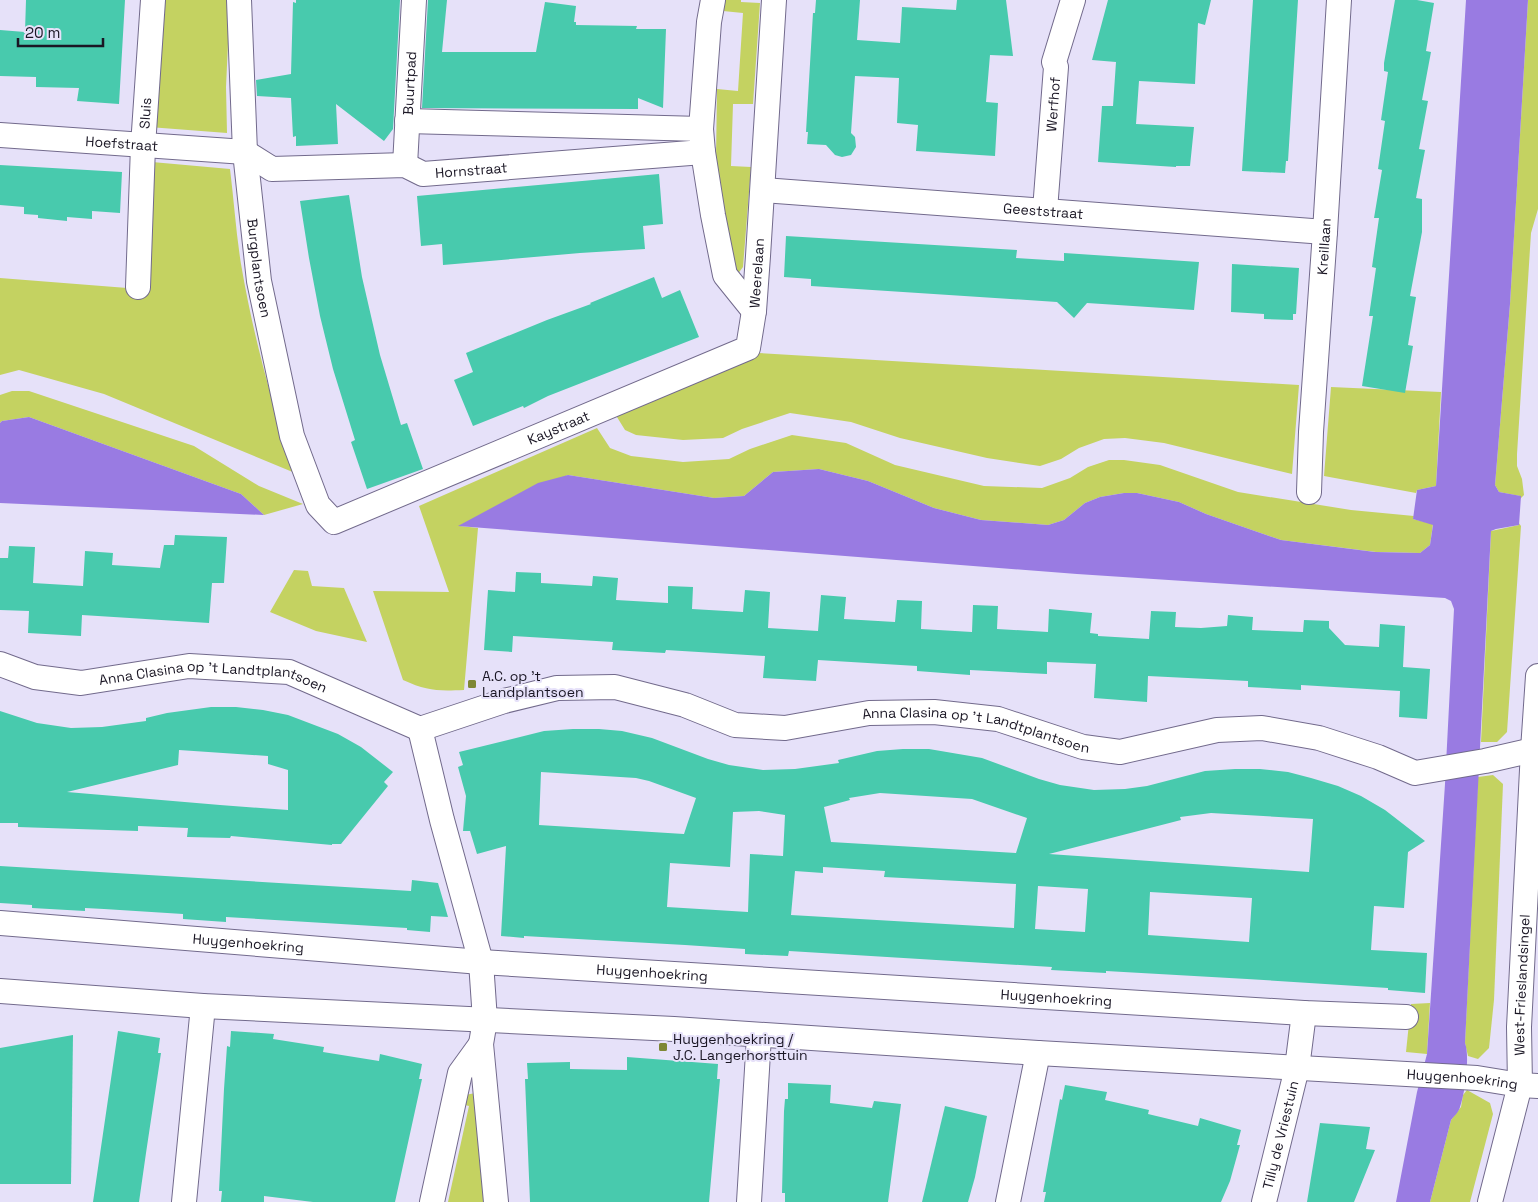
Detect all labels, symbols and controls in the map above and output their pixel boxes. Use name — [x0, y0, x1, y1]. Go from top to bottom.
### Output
scale bar — [18, 15, 102, 47]
text: 20 m — [25, 23, 60, 42]
street label: Buurtpad — [399, 51, 420, 116]
street label: Werfhof — [1042, 76, 1064, 132]
street label: Sluis — [135, 97, 155, 129]
street label: Hoefstraat — [85, 132, 159, 155]
street label: Hornstraat — [434, 158, 508, 182]
street label: Geeststraat — [1002, 199, 1084, 223]
street label: Burgplantsoen — [243, 217, 276, 319]
street label: Kreillaan — [1313, 218, 1335, 275]
street label: Weerelaan — [745, 238, 768, 309]
street label: Kaystraat — [525, 407, 592, 449]
street label: Anna Clasina op 't Landtplantsoen — [98, 657, 330, 697]
place label: A.C. op 't Landplantsoen — [482, 667, 584, 701]
marker: A.C. op 't Landplantsoen — [466, 678, 478, 690]
street label: Anna Clasina op 't Landtplantsoen — [861, 703, 1091, 757]
street label: West-Frieslandsingel — [1510, 914, 1534, 1056]
street label: Huygenhoekring — [192, 930, 305, 957]
street label: Huygenhoekring — [596, 960, 708, 985]
street label: Huygenhoekring — [1000, 985, 1113, 1010]
place label: Huygenhoekring / J.C. Langerhorsttuin — [673, 1030, 808, 1064]
marker: Huygenhoekring / J.C. Langerhorsttuin — [657, 1041, 669, 1053]
street label: Huygenhoekring — [1406, 1065, 1519, 1094]
street label: Tilly de Vriestuin — [1258, 1079, 1303, 1191]

